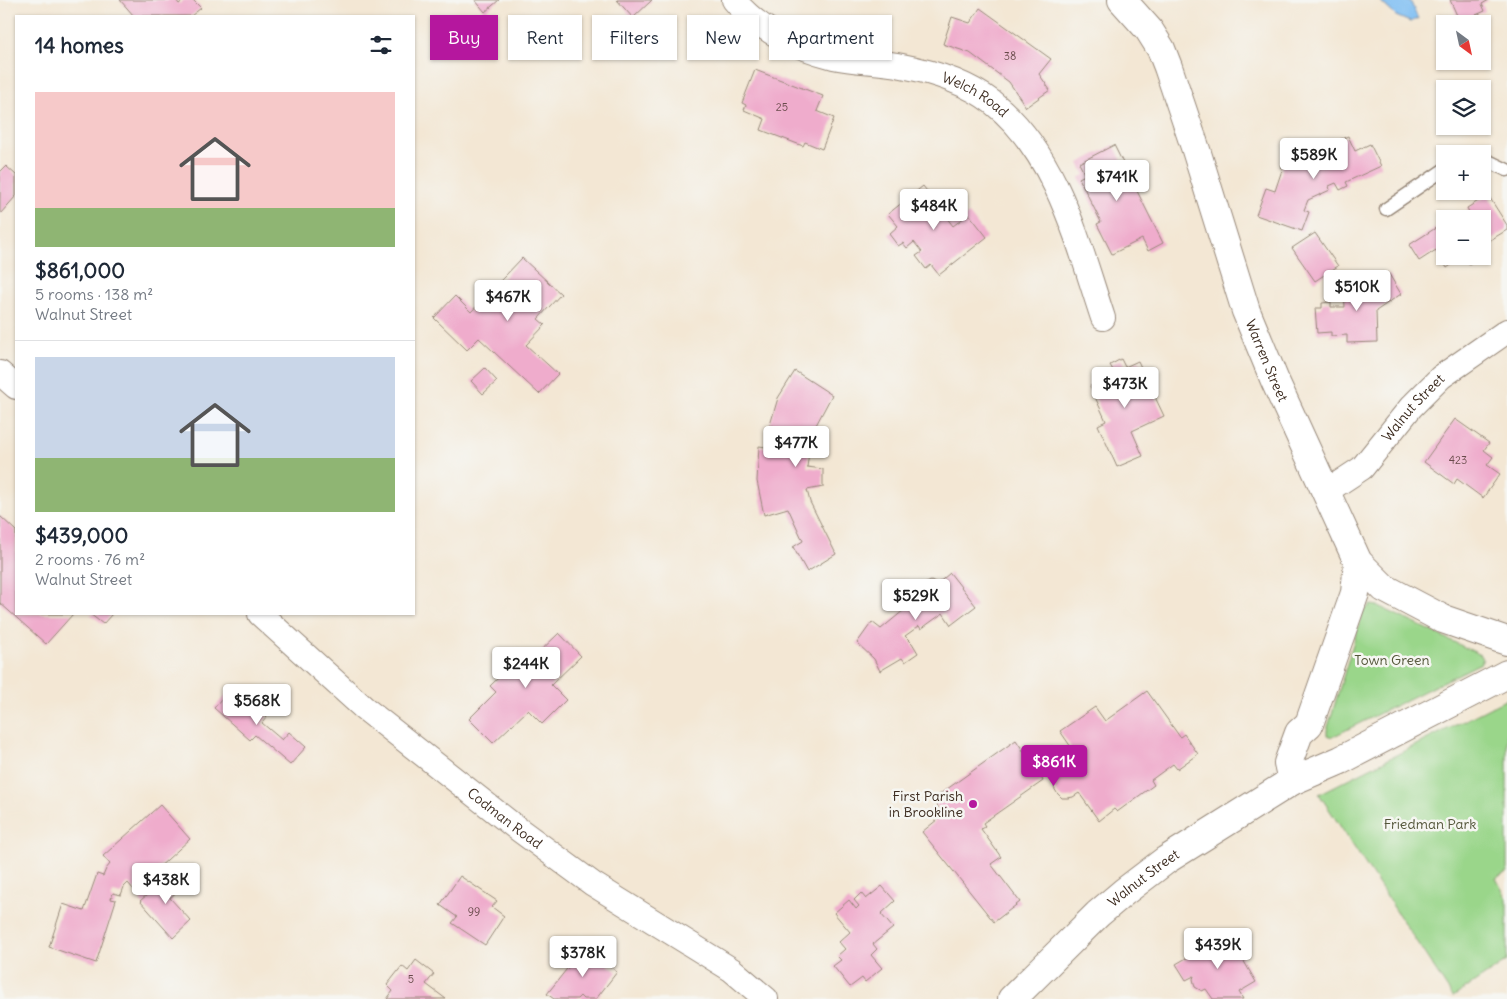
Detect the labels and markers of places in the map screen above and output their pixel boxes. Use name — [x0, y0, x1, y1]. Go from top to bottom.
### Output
pin: $589K — [1279, 138, 1349, 180]
pin: $741K — [1082, 160, 1152, 202]
pin: $484K — [899, 188, 969, 231]
pin: $510K — [1322, 270, 1392, 312]
pin: $467K — [473, 280, 543, 322]
pin: $473K — [1090, 366, 1160, 409]
pin: $477K — [761, 426, 831, 468]
pin: $529K — [881, 578, 951, 621]
pin: $244K — [491, 646, 561, 689]
pin: $568K — [222, 684, 292, 726]
pin: $861K — [1019, 744, 1089, 787]
place label: First Parish in Brookline — [889, 787, 963, 821]
marker: First Parish in Brookline — [967, 798, 979, 810]
pin: $438K — [131, 862, 201, 905]
pin: $439K — [1183, 928, 1253, 970]
pin: $378K — [548, 936, 618, 978]

